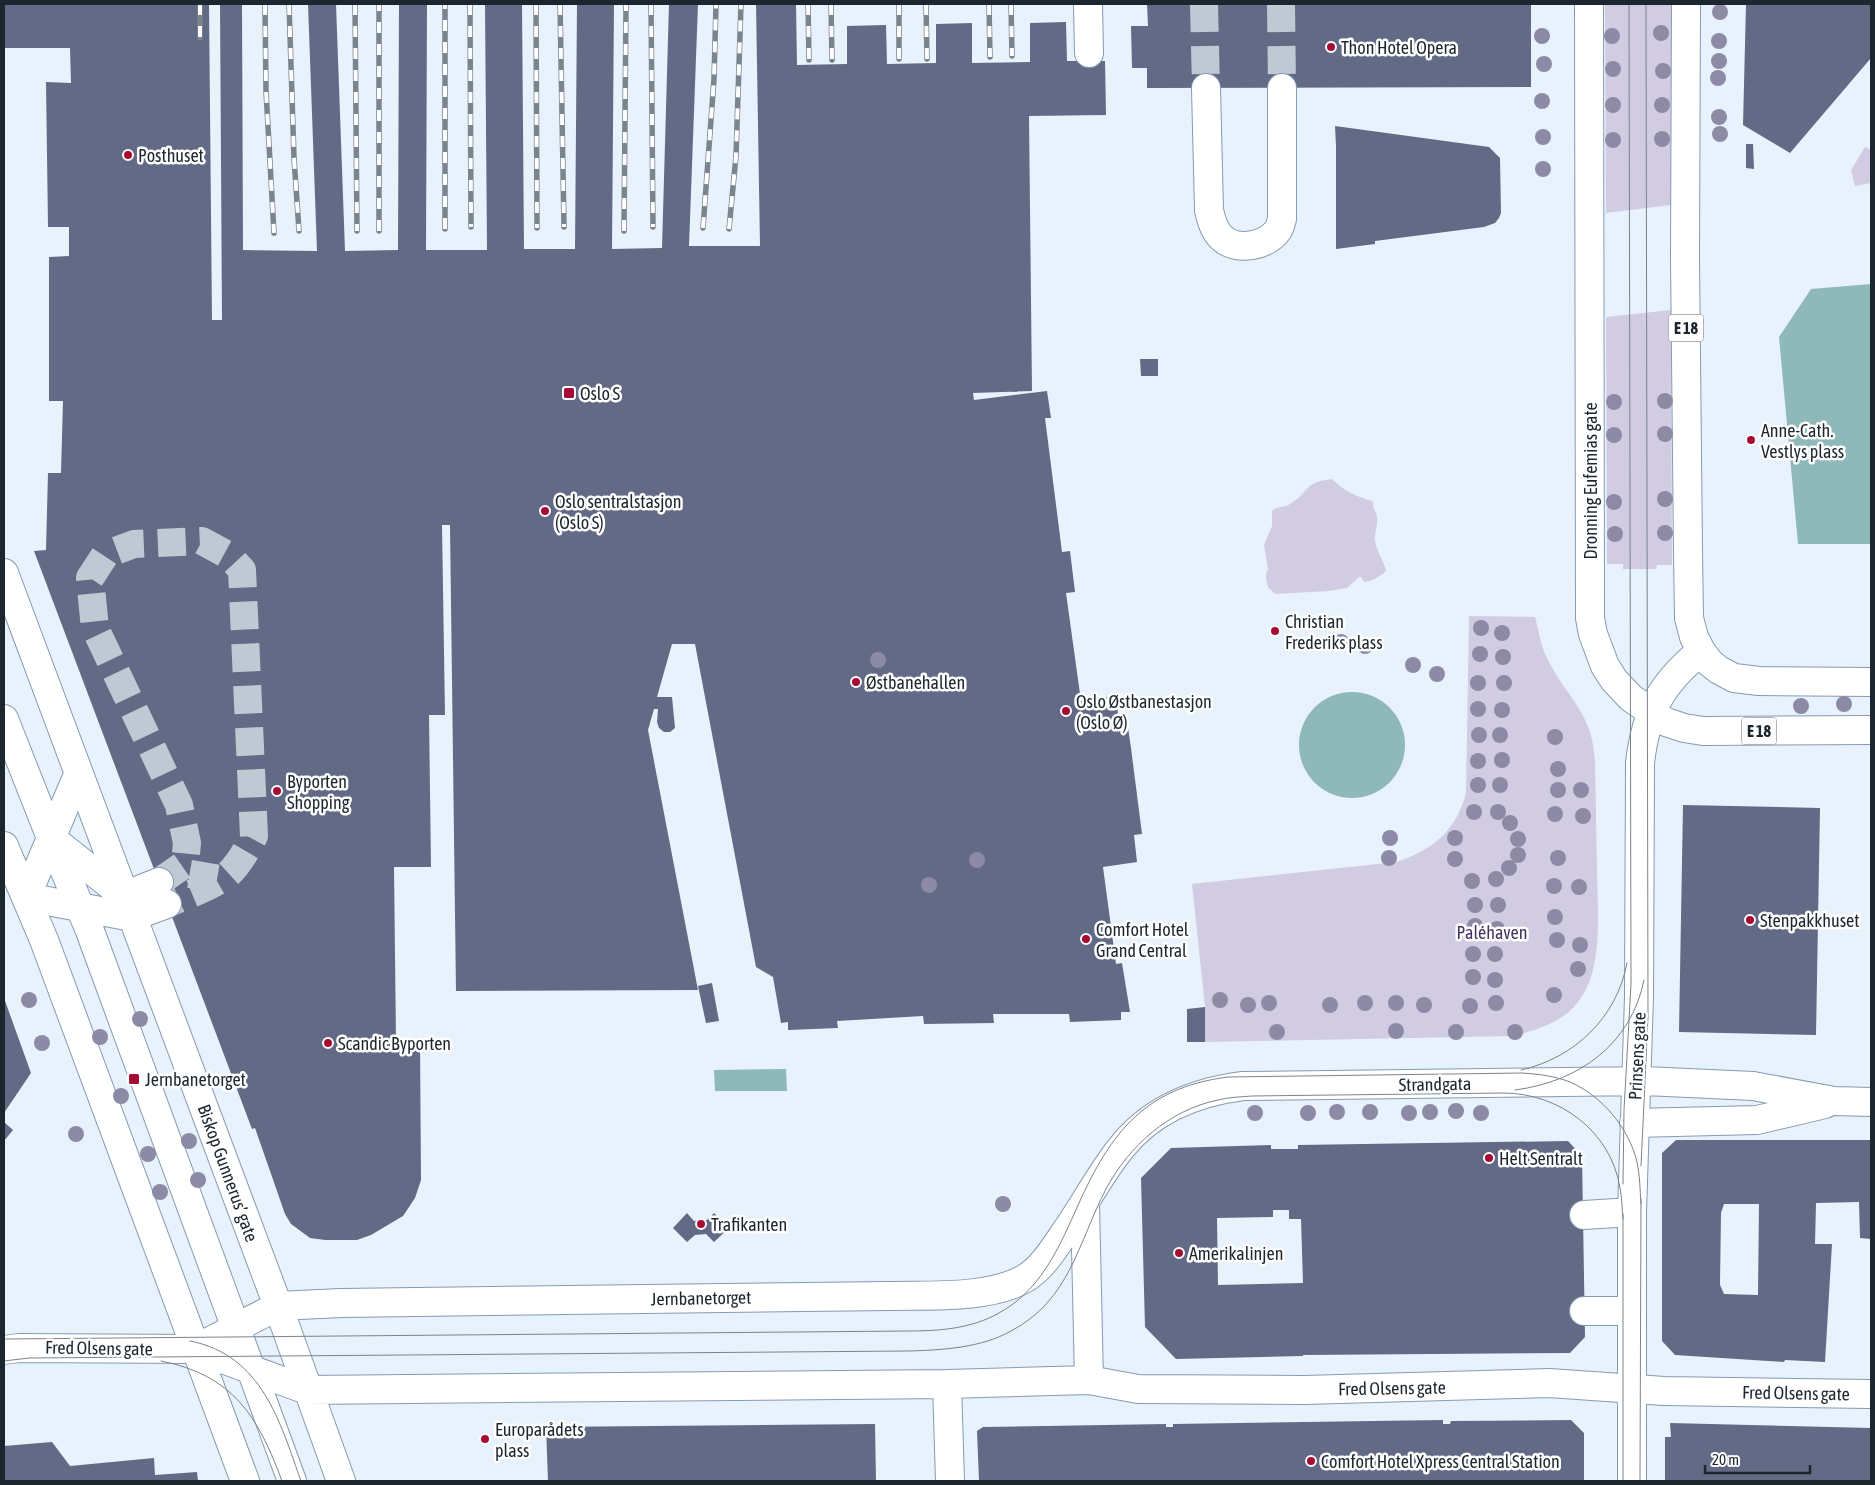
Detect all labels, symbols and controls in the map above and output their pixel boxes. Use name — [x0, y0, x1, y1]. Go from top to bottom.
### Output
place label: Thon Hotel Opera — [1341, 37, 1457, 58]
marker: Thon Hotel Opera — [1325, 41, 1337, 53]
place label: Posthuset — [138, 145, 204, 166]
marker: Posthuset — [122, 149, 134, 161]
road number: E 18 — [1668, 314, 1704, 342]
place label: Oslo S — [580, 383, 620, 404]
marker: Oslo S — [562, 386, 576, 400]
street label: Dronning Eufemias gate — [1580, 402, 1601, 560]
place label: Anne-Cath. Vestlys plass — [1761, 420, 1844, 462]
marker: Anne-Cath. Vestlys plass — [1745, 434, 1757, 446]
place label: Oslo sentralstasjon (Oslo S) — [555, 491, 682, 533]
marker: Oslo sentralstasjon (Oslo S) — [539, 505, 551, 517]
place label: Christian Frederiks plass — [1285, 611, 1383, 653]
marker: Christian Frederiks plass — [1269, 625, 1281, 637]
place label: Østbanehallen — [866, 672, 965, 693]
marker: Østbanehallen — [850, 676, 862, 688]
place label: Oslo Østbanestasjon (Oslo Ø) — [1076, 691, 1212, 733]
marker: Oslo Østbanestasjon (Oslo Ø) — [1060, 705, 1072, 717]
road number: E 18 — [1742, 718, 1776, 744]
place label: Byporten Shopping — [287, 771, 350, 813]
marker: Byporten Shopping — [271, 785, 283, 797]
place label: Stenpakkhuset — [1760, 910, 1859, 931]
marker: Stenpakkhuset — [1744, 914, 1756, 926]
place label: Comfort Hotel Grand Central — [1096, 919, 1189, 961]
park label: Paléhaven — [1457, 922, 1527, 943]
marker: Comfort Hotel Grand Central — [1080, 933, 1092, 945]
street label: Prinsens gate — [1624, 1012, 1650, 1100]
place label: Scandic Byporten — [338, 1033, 451, 1054]
marker: Scandic Byporten — [322, 1037, 334, 1049]
place label: Jernbanetorget — [145, 1069, 246, 1090]
marker: Jernbanetorget — [127, 1072, 141, 1086]
street label: Strandgata — [1399, 1073, 1471, 1095]
street label: Biskop Gunnerus’ gate — [193, 1101, 263, 1245]
place label: Helt Sentralt — [1499, 1148, 1583, 1169]
marker: Helt Sentralt — [1483, 1152, 1495, 1164]
place label: Trafikanten — [711, 1214, 787, 1235]
marker: Trafikanten — [695, 1218, 707, 1230]
place label: Amerikalinjen — [1189, 1243, 1283, 1264]
marker: Amerikalinjen — [1173, 1247, 1185, 1259]
street label: Jernbanetorget — [650, 1287, 752, 1309]
street label: Fred Olsens gate — [45, 1337, 153, 1359]
street label: Fred Olsens gate — [1338, 1377, 1446, 1399]
street label: Fred Olsens gate — [1742, 1382, 1850, 1404]
place label: Europarådets plass — [495, 1419, 584, 1461]
marker: Europarådets plass — [479, 1433, 491, 1445]
scale bar — [1705, 1442, 1810, 1474]
place label: Comfort Hotel Xpress Central Station — [1321, 1451, 1560, 1472]
text: 20 m — [1712, 1451, 1739, 1468]
marker: Comfort Hotel Xpress Central Station — [1305, 1455, 1317, 1467]

